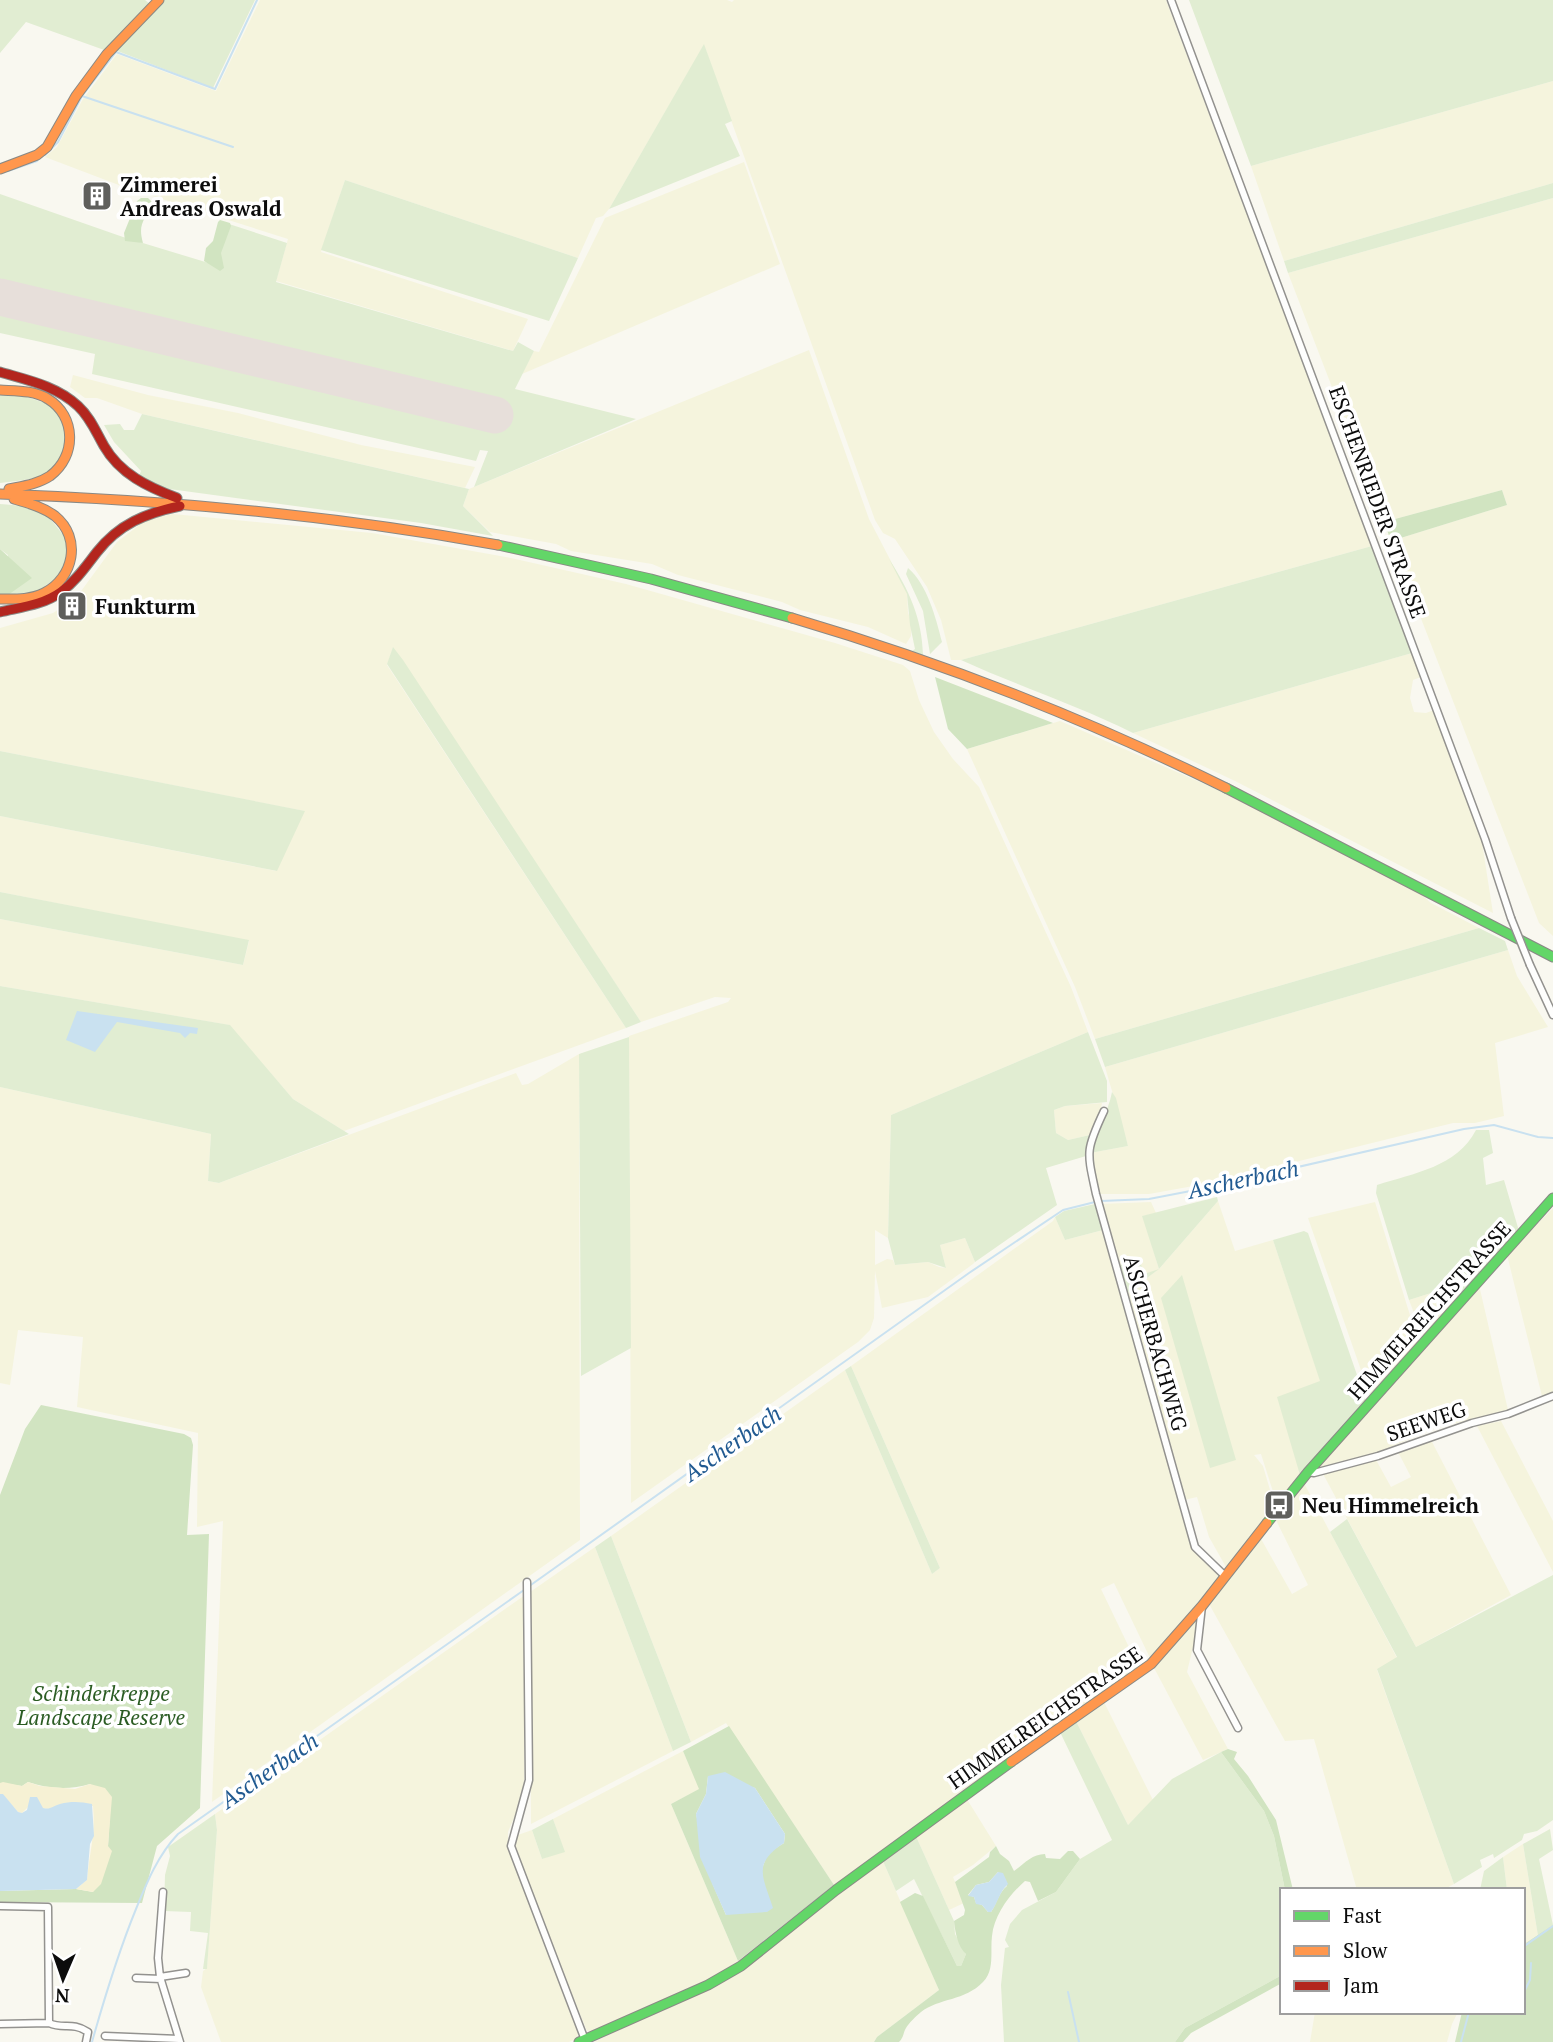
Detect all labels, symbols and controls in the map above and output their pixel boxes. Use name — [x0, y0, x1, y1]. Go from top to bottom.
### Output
place label: Zimmerei Andreas Oswald — [120, 170, 282, 222]
building icon: Zimmerei Andreas Oswald — [80, 179, 114, 213]
street label: ESCHENRIEDER STRASSE — [1323, 382, 1433, 622]
building icon: Funkturm — [55, 589, 89, 623]
place label: Funkturm — [95, 592, 196, 620]
water label: Ascherbach — [1183, 1152, 1302, 1206]
street label: HIMMELREICHSTRASSE — [1341, 1215, 1517, 1405]
street label: ASCHERBACHWEG — [1118, 1252, 1195, 1434]
street label: SEEWEG — [1383, 1394, 1470, 1448]
water label: Ascherbach — [675, 1398, 787, 1489]
bus stop icon: Neu Himmelreich — [1262, 1488, 1296, 1522]
place label: Neu Himmelreich — [1302, 1491, 1480, 1519]
street label: HIMMELREICHSTRASSE — [942, 1639, 1148, 1795]
park label: Schinderkreppe Landscape Reserve — [16, 1679, 185, 1731]
water label: Ascherbach — [212, 1725, 324, 1816]
legend — [1280, 1888, 1525, 2014]
text: Fast — [1343, 1901, 1382, 1929]
text: Slow — [1343, 1936, 1388, 1964]
north arrow — [28, 1944, 98, 2014]
text: Jam — [1343, 1971, 1379, 1999]
text: N — [54, 1984, 70, 2009]

